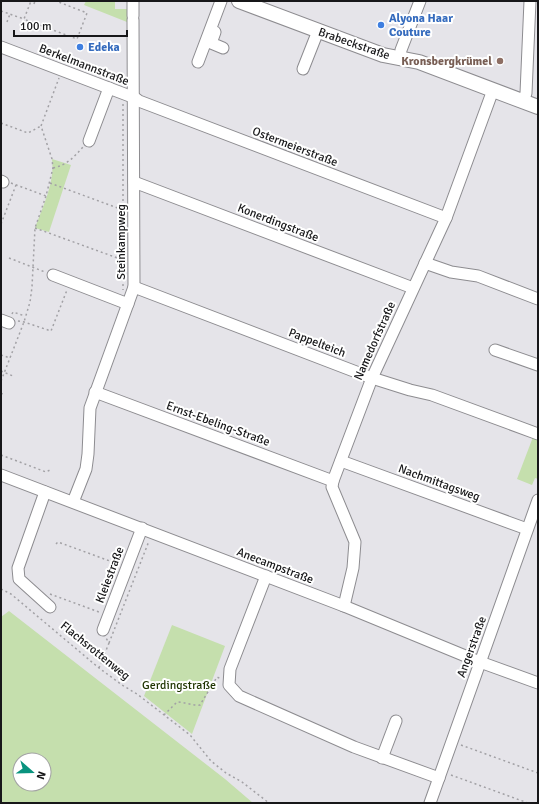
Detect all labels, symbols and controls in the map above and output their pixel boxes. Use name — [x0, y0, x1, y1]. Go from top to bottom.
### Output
place label: Alyona Haar Couture — [389, 11, 453, 40]
scale bar — [14, 12, 127, 38]
text: 100 m — [20, 19, 52, 34]
marker: Alyona Haar Couture — [376, 20, 386, 30]
street label: Brabeckstraße — [316, 25, 392, 63]
place label: Edeka — [88, 40, 120, 55]
street label: Berkelmannstraße — [37, 41, 131, 89]
marker: Edeka — [75, 42, 85, 52]
place label: Kronsbergkrümel — [401, 54, 492, 69]
marker: Kronsbergkrümel — [495, 56, 505, 66]
street label: Ostermeierstraße — [250, 124, 340, 170]
street label: Konerdingstraße — [235, 201, 321, 245]
street label: Steinkampweg — [114, 204, 129, 280]
street label: Namedorfstraße — [351, 299, 399, 383]
street label: Pappelteich — [286, 325, 348, 361]
street label: Ernst-Ebeling-Straße — [164, 398, 272, 450]
street label: Nachmittagsweg — [396, 461, 482, 505]
street label: Anecampstraße — [235, 544, 315, 588]
street label: Kleiestraße — [92, 545, 128, 605]
street label: Angerstraße — [454, 614, 490, 680]
street label: Flachsrottenweg — [57, 618, 133, 684]
park label: Gerdingstraße — [142, 678, 216, 693]
north arrow — [12, 752, 52, 792]
text: N — [34, 769, 48, 781]

